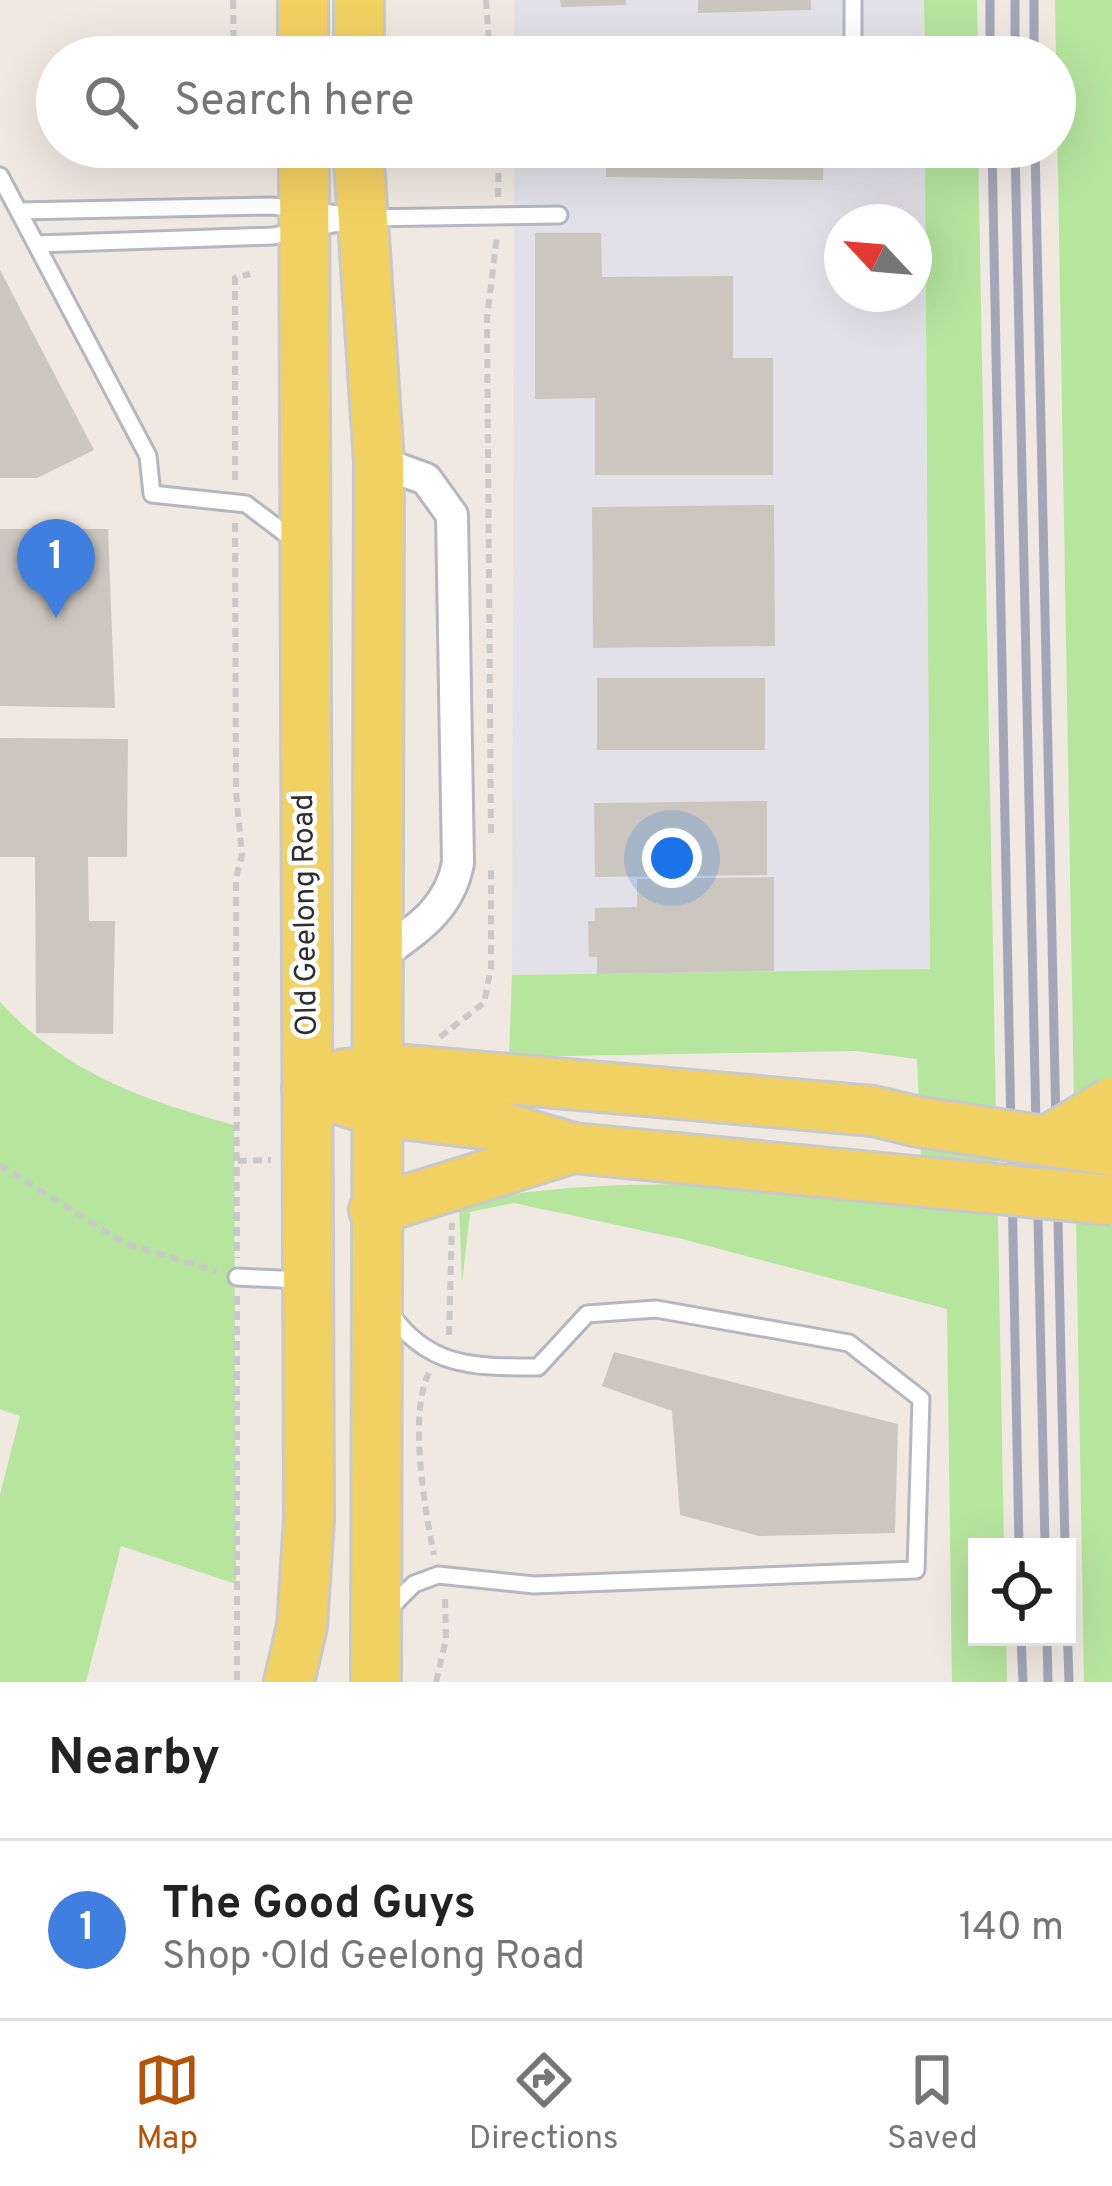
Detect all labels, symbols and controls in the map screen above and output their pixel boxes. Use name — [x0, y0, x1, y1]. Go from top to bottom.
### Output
search box — [36, 36, 1076, 168]
icon: search — [78, 69, 144, 135]
text: Search here — [174, 74, 414, 131]
north arrow — [824, 204, 932, 312]
pin: 1 — [17, 519, 95, 618]
street label: Old Geelong Road — [286, 793, 327, 1036]
your location — [642, 828, 702, 888]
map controls — [968, 1538, 1076, 1646]
button: locate — [968, 1538, 1076, 1646]
text: Nearby — [48, 1728, 220, 1793]
text: The Good Guys — [162, 1877, 476, 1934]
text: 1 — [79, 1905, 95, 1954]
text: 140 m — [959, 1905, 1064, 1954]
text: Shop · Old Geelong Road — [162, 1934, 585, 1983]
tab: Map — [134, 2047, 200, 2161]
tab: Directions — [469, 2047, 619, 2161]
tab: Saved — [887, 2047, 978, 2161]

